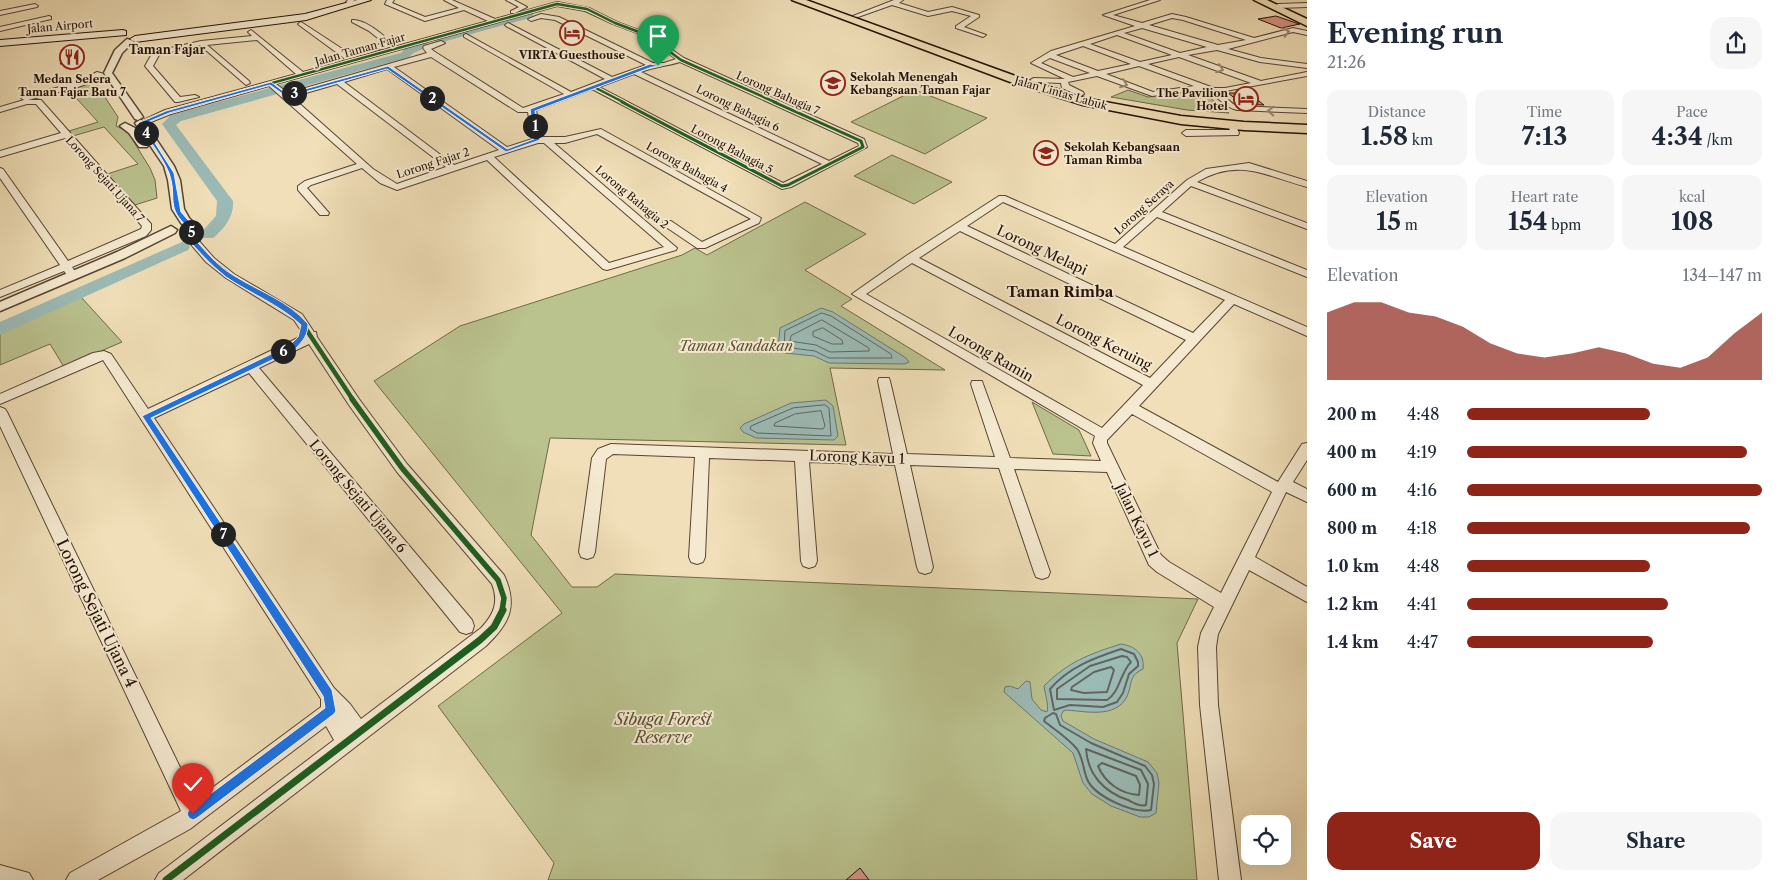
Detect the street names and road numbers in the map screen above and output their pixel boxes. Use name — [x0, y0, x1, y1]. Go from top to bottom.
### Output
street label: Jalan Airport — [24, 16, 94, 36]
street label: Jalan Taman Fajar — [311, 29, 407, 69]
street label: Lorong Bahagia 7 — [734, 68, 823, 118]
street label: Jalan Lintas Labuk — [1011, 72, 1110, 113]
street label: Lorong Bahagia 6 — [694, 82, 783, 135]
street label: Lorong Bahagia 5 — [689, 122, 775, 176]
street label: Lorong Sejati Ujana 7 — [63, 133, 148, 225]
street label: Lorong Bahagia 4 — [644, 139, 730, 195]
street label: Lorong Fajar 2 — [395, 145, 471, 181]
street label: Lorong Bahagia 2 — [593, 162, 671, 232]
street label: Lorong Seraya — [1111, 176, 1177, 237]
street label: Lorong Melapi — [994, 221, 1090, 279]
street label: Lorong Keruing — [1053, 310, 1156, 374]
street label: Lorong Ramin — [945, 322, 1037, 386]
street label: Lorong Sejati Ujana 6 — [305, 436, 411, 556]
street label: Lorong Kayu 1 — [809, 446, 905, 468]
street label: Jalan Kayu 1 — [1110, 478, 1163, 560]
street label: Lorong Sejati Ujana 4 — [52, 536, 142, 690]

